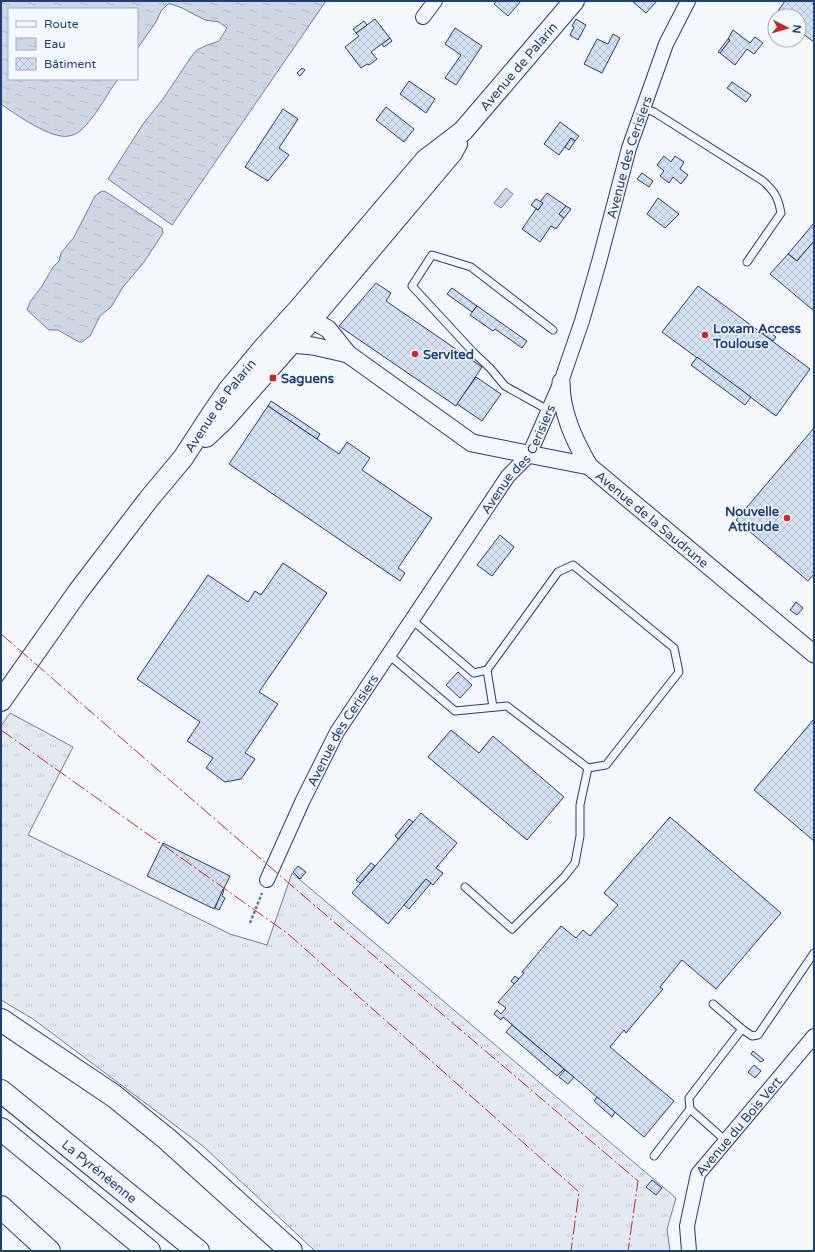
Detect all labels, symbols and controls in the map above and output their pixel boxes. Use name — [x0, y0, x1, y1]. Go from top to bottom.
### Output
legend — [8, 8, 138, 80]
north arrow — [767, 8, 807, 48]
text: Route — [44, 17, 79, 31]
street label: Avenue de Palarin — [477, 19, 561, 114]
text: N — [790, 24, 803, 34]
text: Eau — [44, 37, 66, 51]
text: Bâtiment — [44, 57, 96, 71]
street label: Avenue des Cerisiers — [604, 94, 656, 221]
place label: Loxam Access Toulouse — [712, 321, 801, 352]
marker: Loxam Access Toulouse — [700, 330, 710, 340]
place label: Servited — [423, 347, 474, 363]
marker: Servited — [410, 349, 420, 359]
street label: Avenue de Palarin — [182, 356, 260, 456]
place label: Saguens — [281, 371, 334, 387]
marker: Saguens — [268, 373, 278, 383]
street label: Avenue des Cerisiers — [478, 402, 559, 517]
street label: Avenue de la Saudrune — [592, 468, 712, 572]
place label: Nouvelle Attitude — [725, 504, 780, 535]
marker: Nouvelle Attitude — [782, 513, 792, 523]
street label: Avenue des Cerisiers — [304, 671, 382, 789]
street label: Avenue du Bois Vert — [693, 1074, 785, 1180]
street label: La Pyrénéenne — [58, 1137, 140, 1207]

